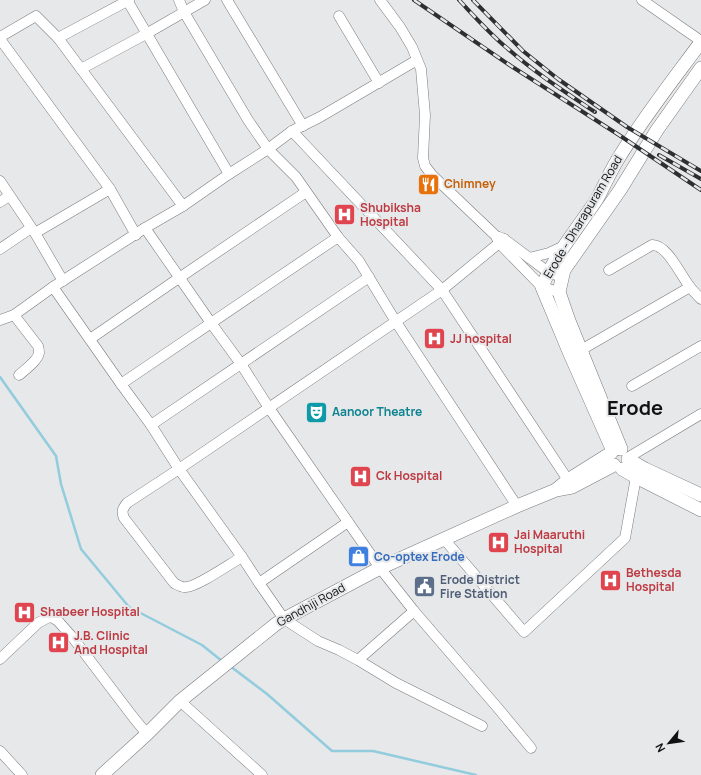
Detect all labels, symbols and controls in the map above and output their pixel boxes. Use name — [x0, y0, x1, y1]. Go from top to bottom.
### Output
street label: Erode - Dharapuram Road — [539, 152, 626, 281]
restaurant icon: Chimney — [415, 171, 441, 197]
place label: Chimney — [444, 175, 496, 192]
place label: Shubiksha Hospital — [360, 199, 421, 230]
hospital icon: Shubiksha Hospital — [332, 202, 358, 228]
hospital icon: JJ hospital — [422, 326, 448, 352]
place label: JJ hospital — [450, 330, 512, 347]
district label: Erode — [607, 394, 663, 421]
theatre icon: Aanoor Theatre — [303, 399, 329, 425]
place label: Aanoor Theatre — [332, 403, 422, 420]
hospital icon: Ck Hospital — [347, 463, 373, 489]
place label: Ck Hospital — [376, 467, 442, 484]
place label: Jai Maaruthi Hospital — [514, 526, 585, 557]
hospital icon: Jai Maaruthi Hospital — [485, 529, 511, 555]
shop icon: Co-optex Erode — [345, 544, 371, 570]
place label: Co-optex Erode — [374, 548, 465, 565]
place label: Bethesda Hospital — [626, 564, 682, 595]
hospital icon: Bethesda Hospital — [597, 567, 623, 593]
place label: Erode District Fire Station — [440, 571, 520, 602]
public building icon: Erode District Fire Station — [411, 574, 437, 600]
street label: Gandhiji Road — [273, 579, 348, 630]
hospital icon: Shabeer Hospital — [12, 599, 38, 625]
place label: Shabeer Hospital — [40, 603, 140, 620]
place label: J.B. Clinic And Hospital — [74, 627, 148, 658]
hospital icon: J.B. Clinic And Hospital — [46, 630, 72, 656]
north arrow — [649, 723, 689, 763]
text: N — [651, 741, 668, 755]

